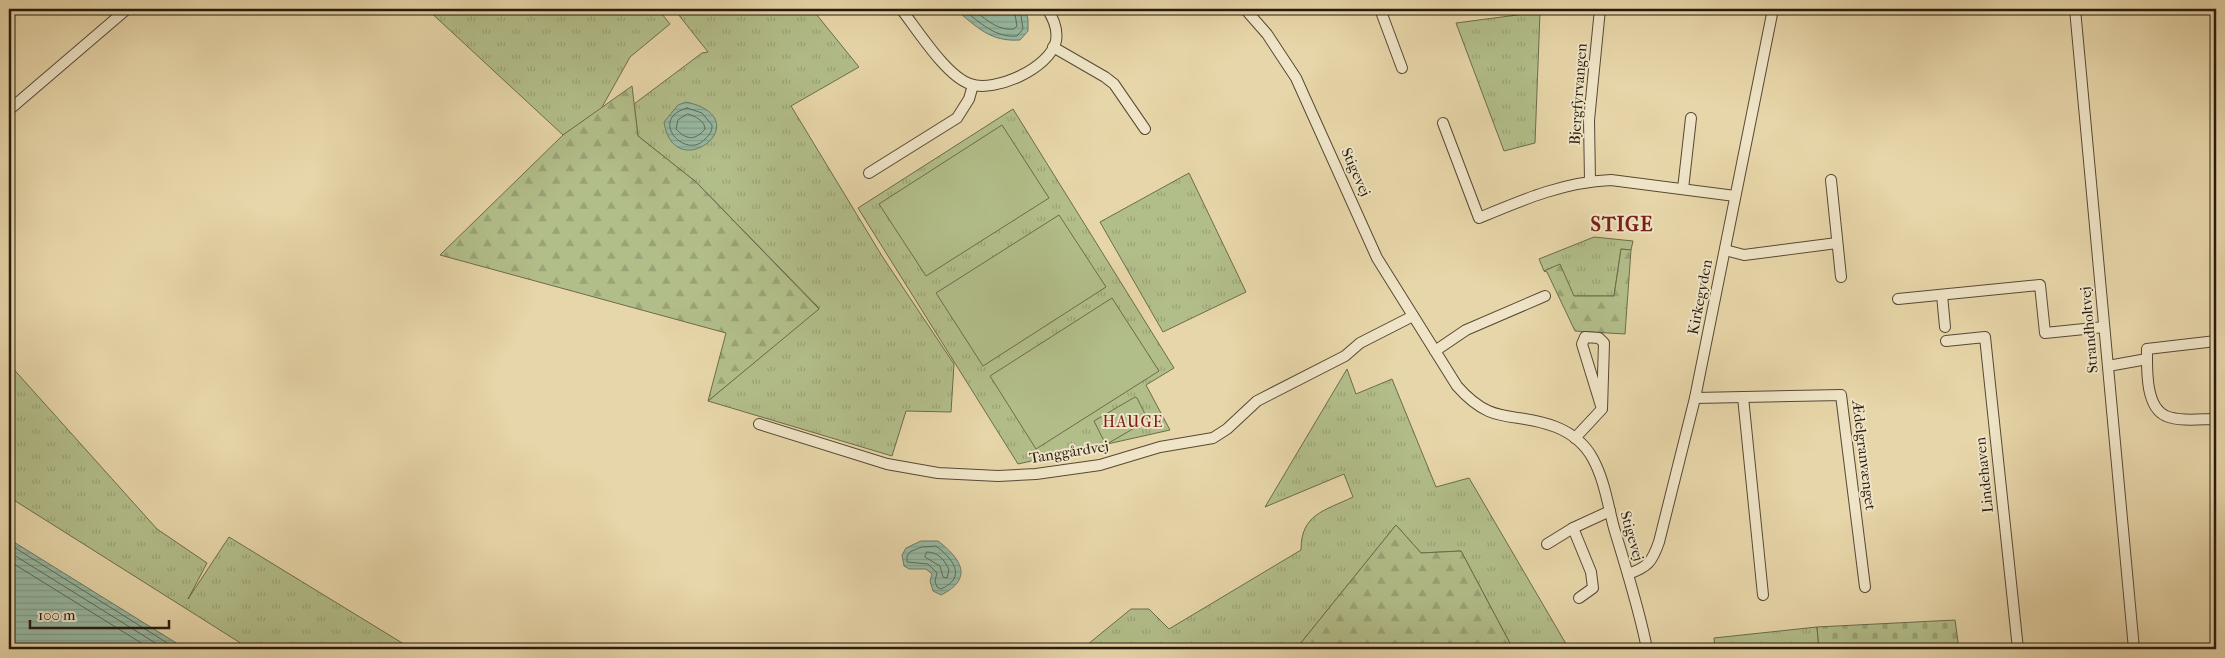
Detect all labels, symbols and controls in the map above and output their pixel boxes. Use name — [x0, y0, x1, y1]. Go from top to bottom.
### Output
street label: Bjergfyrvangen — [1565, 42, 1591, 145]
street label: Stigevej — [1337, 145, 1375, 199]
district label: STIGE — [1591, 213, 1653, 236]
street label: Kirkegyden — [1684, 258, 1716, 336]
street label: Strandholtvej — [2076, 286, 2102, 374]
street label: Ædelgranvænget — [1848, 398, 1880, 512]
district label: HAUGE — [1102, 412, 1164, 431]
street label: Lindehaven — [1971, 436, 1997, 514]
street label: Tanggårdvej — [1028, 437, 1110, 467]
street label: Stigevej — [1616, 509, 1648, 563]
scale bar — [30, 598, 169, 630]
text: 100 m — [38, 606, 76, 624]

